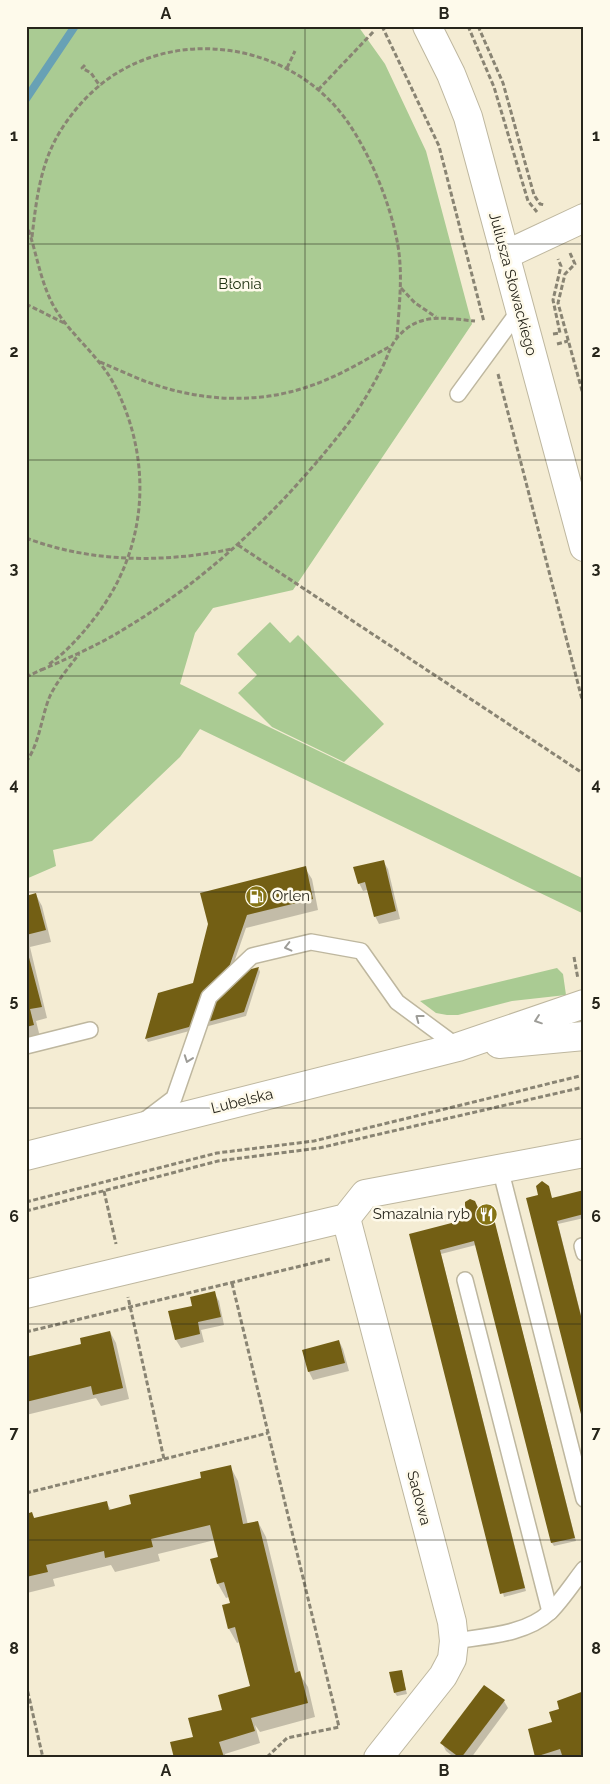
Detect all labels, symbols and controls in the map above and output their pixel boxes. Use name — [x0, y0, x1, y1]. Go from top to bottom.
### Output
text: A — [161, 4, 172, 23]
text: B — [439, 4, 450, 23]
text: 1 — [10, 126, 18, 145]
text: 1 — [592, 126, 600, 145]
street label: Juliusza Słowackiego — [485, 210, 541, 358]
park label: Błonia — [218, 275, 262, 293]
text: 2 — [9, 342, 19, 361]
text: 2 — [591, 342, 601, 361]
text: 3 — [10, 559, 19, 578]
text: 3 — [592, 559, 601, 578]
text: 4 — [9, 775, 19, 794]
text: 4 — [591, 775, 601, 794]
fuel station icon: Orlen — [244, 884, 268, 908]
place label: Orlen — [272, 887, 310, 905]
one-way arrow — [285, 942, 293, 952]
text: 5 — [10, 991, 19, 1010]
text: 5 — [592, 991, 601, 1010]
one-way arrow — [534, 1014, 542, 1024]
one-way arrow — [416, 1015, 425, 1023]
one-way arrow — [184, 1055, 194, 1063]
street label: Lubelska — [209, 1085, 275, 1117]
restaurant icon: Smazalnia ryb — [474, 1202, 498, 1226]
place label: Smazalnia ryb — [373, 1205, 470, 1223]
text: 6 — [9, 1207, 19, 1226]
text: 6 — [591, 1207, 601, 1226]
text: 7 — [10, 1423, 19, 1442]
text: 7 — [592, 1423, 601, 1442]
street label: Sadowa — [403, 1469, 435, 1527]
text: 8 — [9, 1639, 19, 1658]
text: 8 — [591, 1639, 601, 1658]
text: A — [161, 1761, 172, 1780]
text: B — [439, 1761, 450, 1780]

